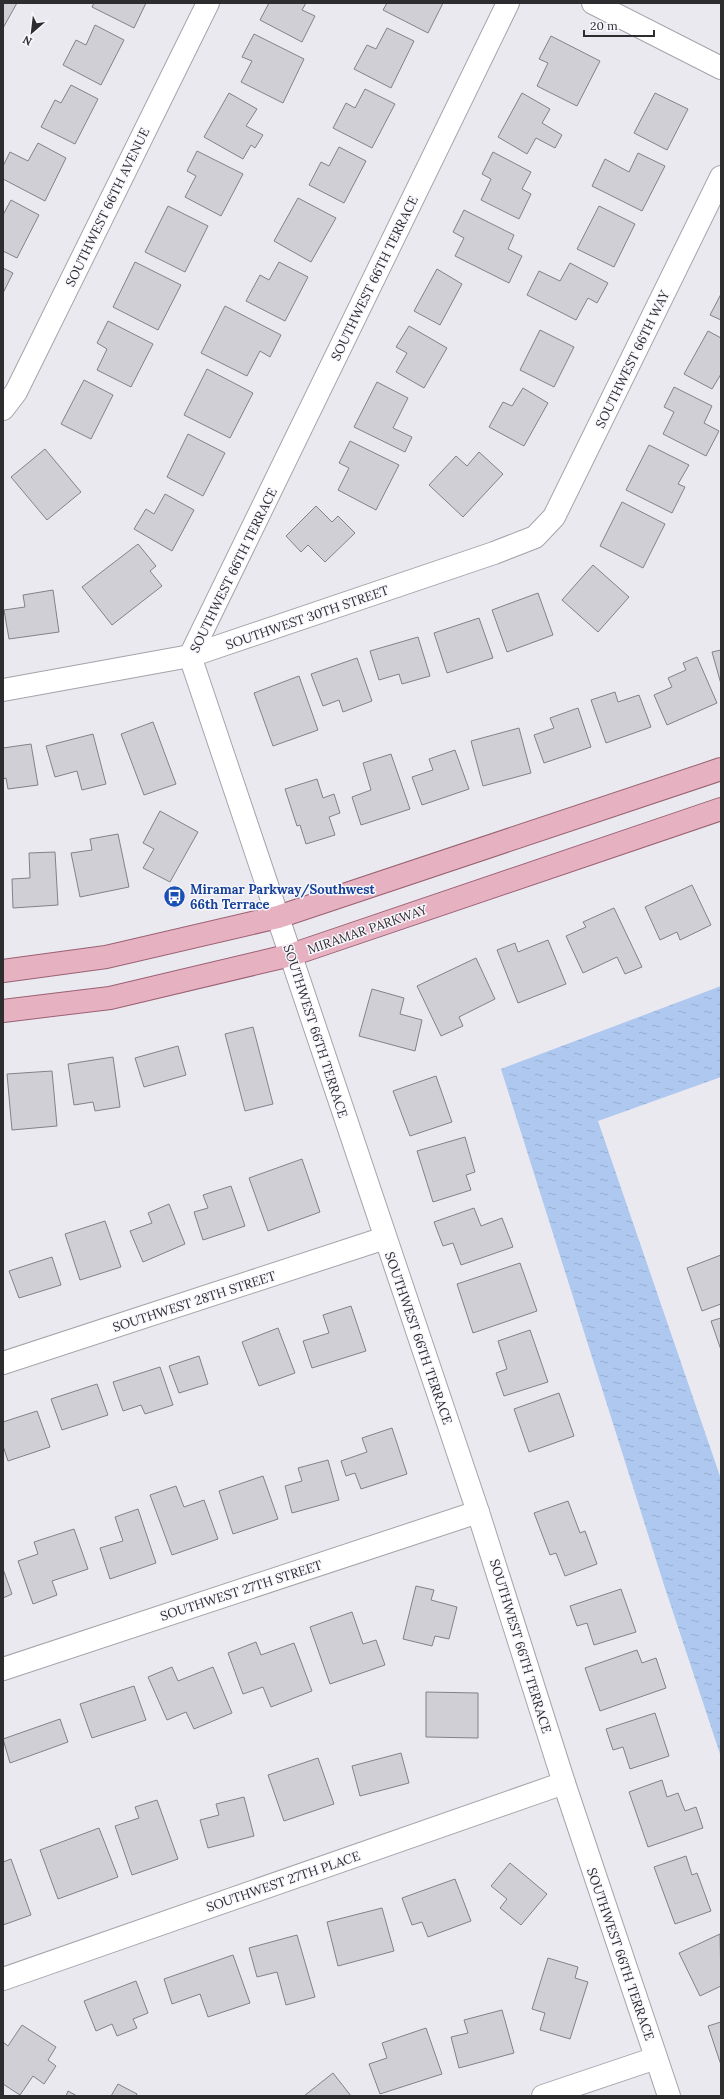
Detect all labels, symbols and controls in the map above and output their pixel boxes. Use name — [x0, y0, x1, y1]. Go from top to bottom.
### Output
north arrow — [12, 12, 52, 52]
scale bar — [584, 12, 654, 38]
text: 20 m — [590, 18, 618, 33]
text: N — [20, 32, 34, 49]
street label: SOUTHWEST 66TH AVENUE — [61, 125, 153, 290]
street label: SOUTHWEST 66TH TERRACE — [327, 193, 422, 364]
street label: SOUTHWEST 66TH WAY — [592, 287, 674, 431]
street label: SOUTHWEST 66TH TERRACE — [186, 485, 281, 656]
street label: SOUTHWEST 30TH STREET — [223, 581, 392, 653]
place label: Miramar Parkway/Southwest 66th Terrace — [190, 881, 376, 913]
bus stop icon: Miramar Parkway/Southwest 66th Terrace — [162, 883, 188, 909]
street label: MIRAMAR PARKWAY — [305, 901, 430, 958]
street label: SOUTHWEST 66TH TERRACE — [279, 942, 352, 1120]
street label: SOUTHWEST 66TH TERRACE — [381, 1250, 456, 1427]
street label: SOUTHWEST 28TH STREET — [110, 1267, 279, 1336]
street label: SOUTHWEST 27TH STREET — [158, 1556, 325, 1625]
street label: SOUTHWEST 66TH TERRACE — [486, 1557, 555, 1735]
street label: SOUTHWEST 27TH PLACE — [204, 1847, 362, 1916]
street label: SOUTHWEST 66TH TERRACE — [583, 1866, 658, 2043]

